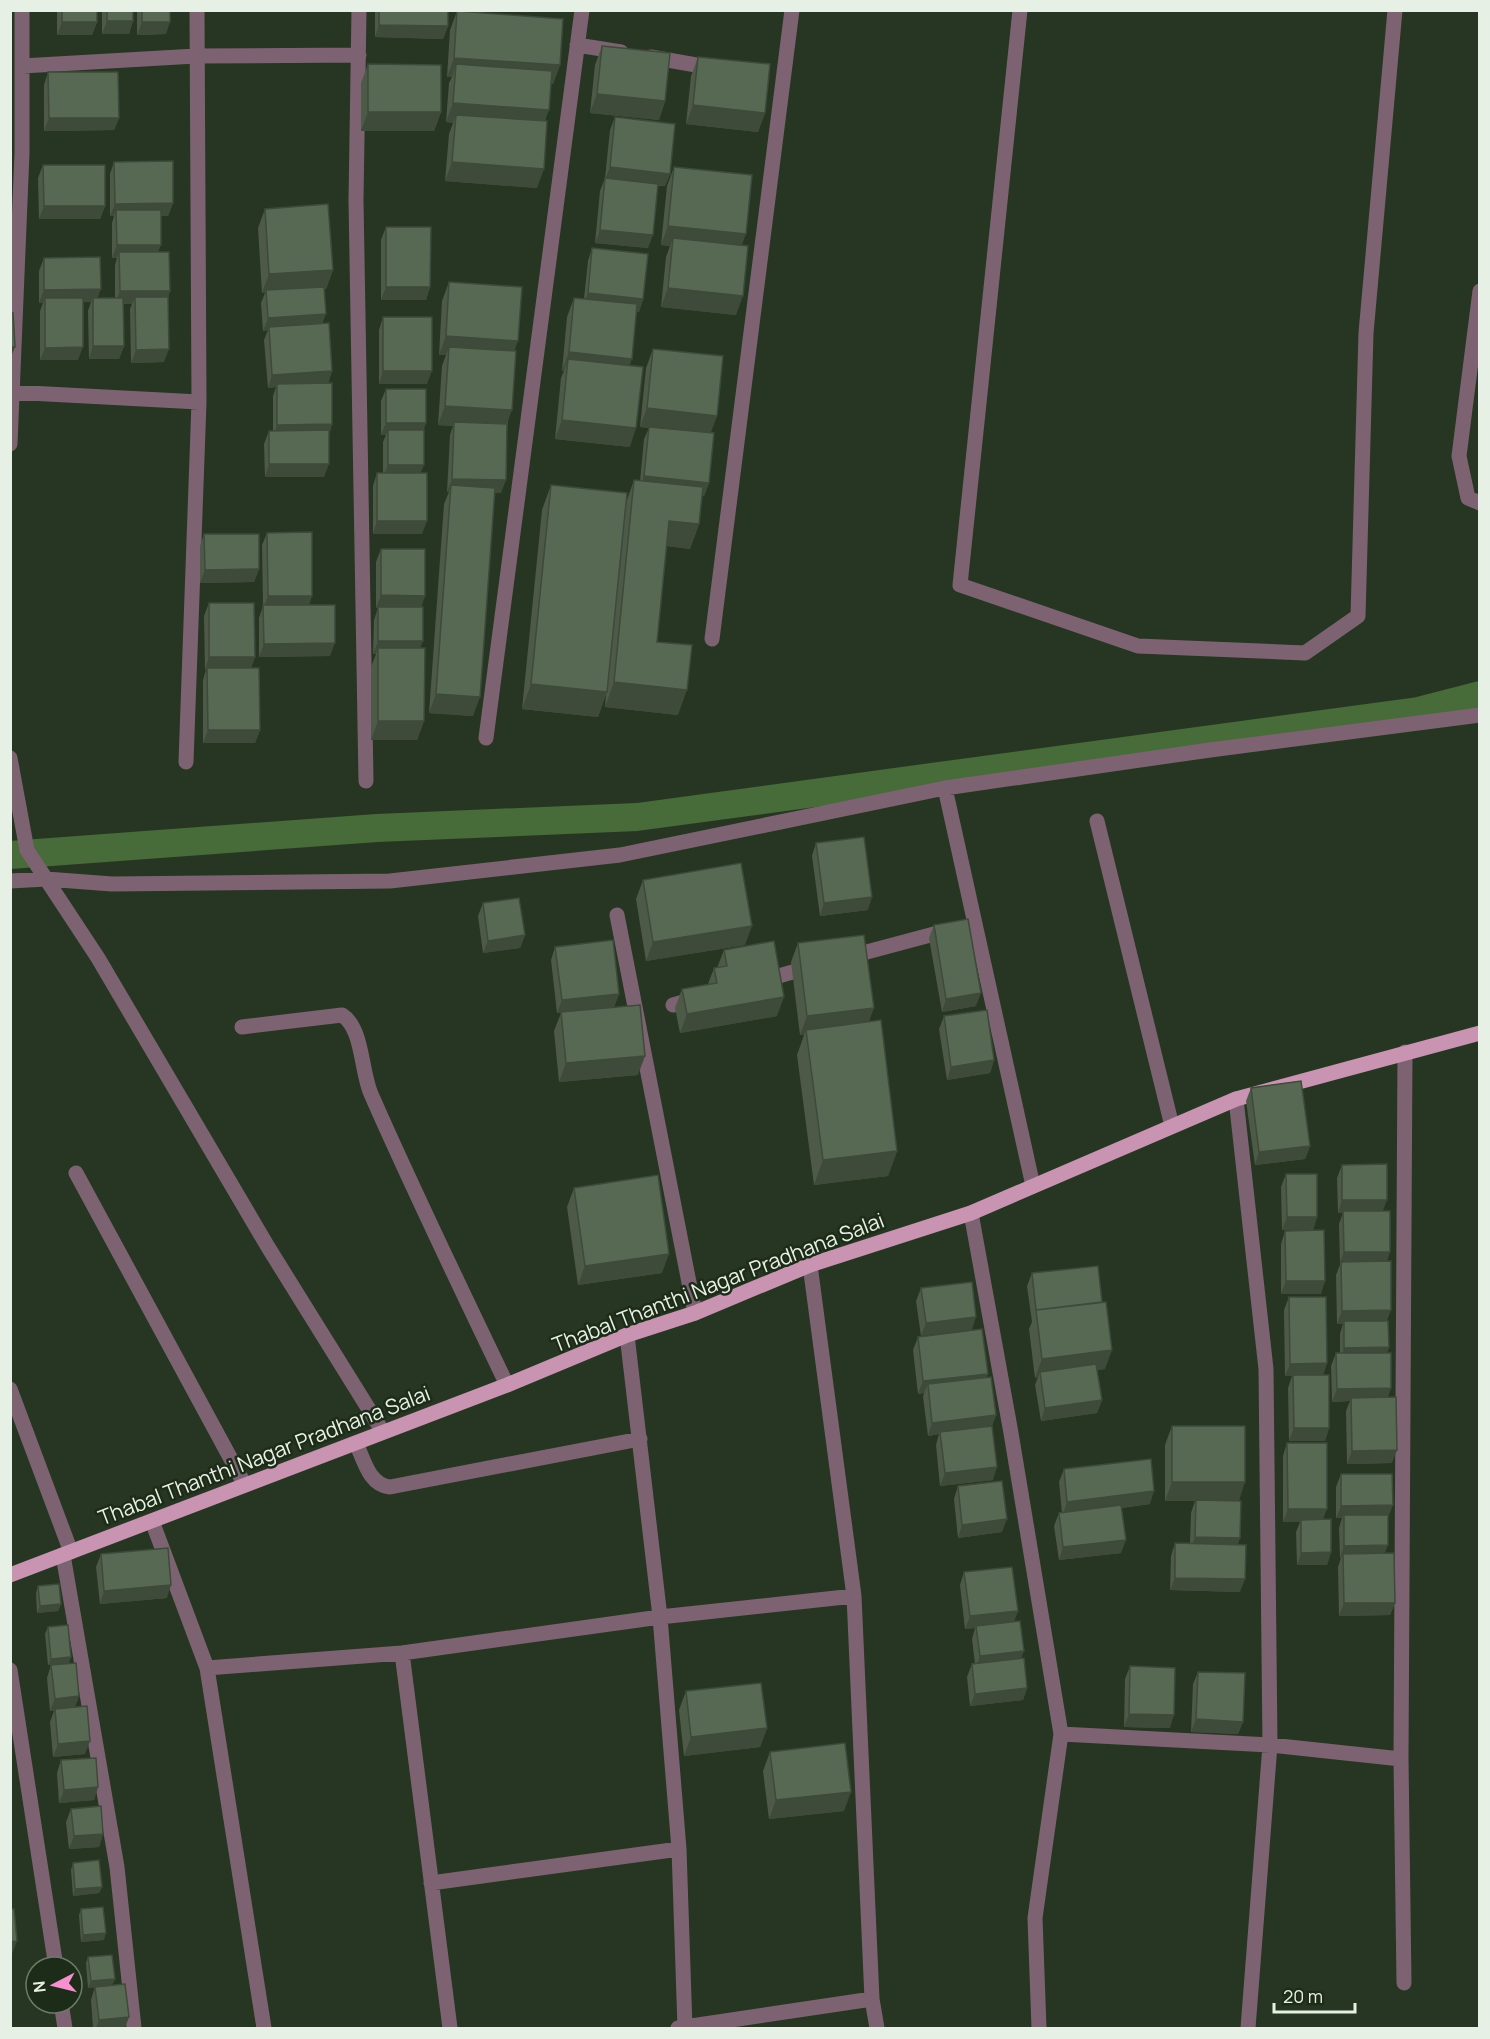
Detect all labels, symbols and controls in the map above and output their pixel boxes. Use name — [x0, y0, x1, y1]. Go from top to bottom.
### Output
street label: Thabal Thanthi Nagar Pradhana Salai — [548, 1206, 888, 1358]
street label: Thabal Thanthi Nagar Pradhana Salai — [94, 1379, 434, 1531]
north arrow — [24, 1955, 84, 2015]
scale bar — [1274, 1976, 1355, 2014]
text: N — [27, 1980, 51, 1994]
text: 20 m — [1283, 1984, 1323, 2008]

